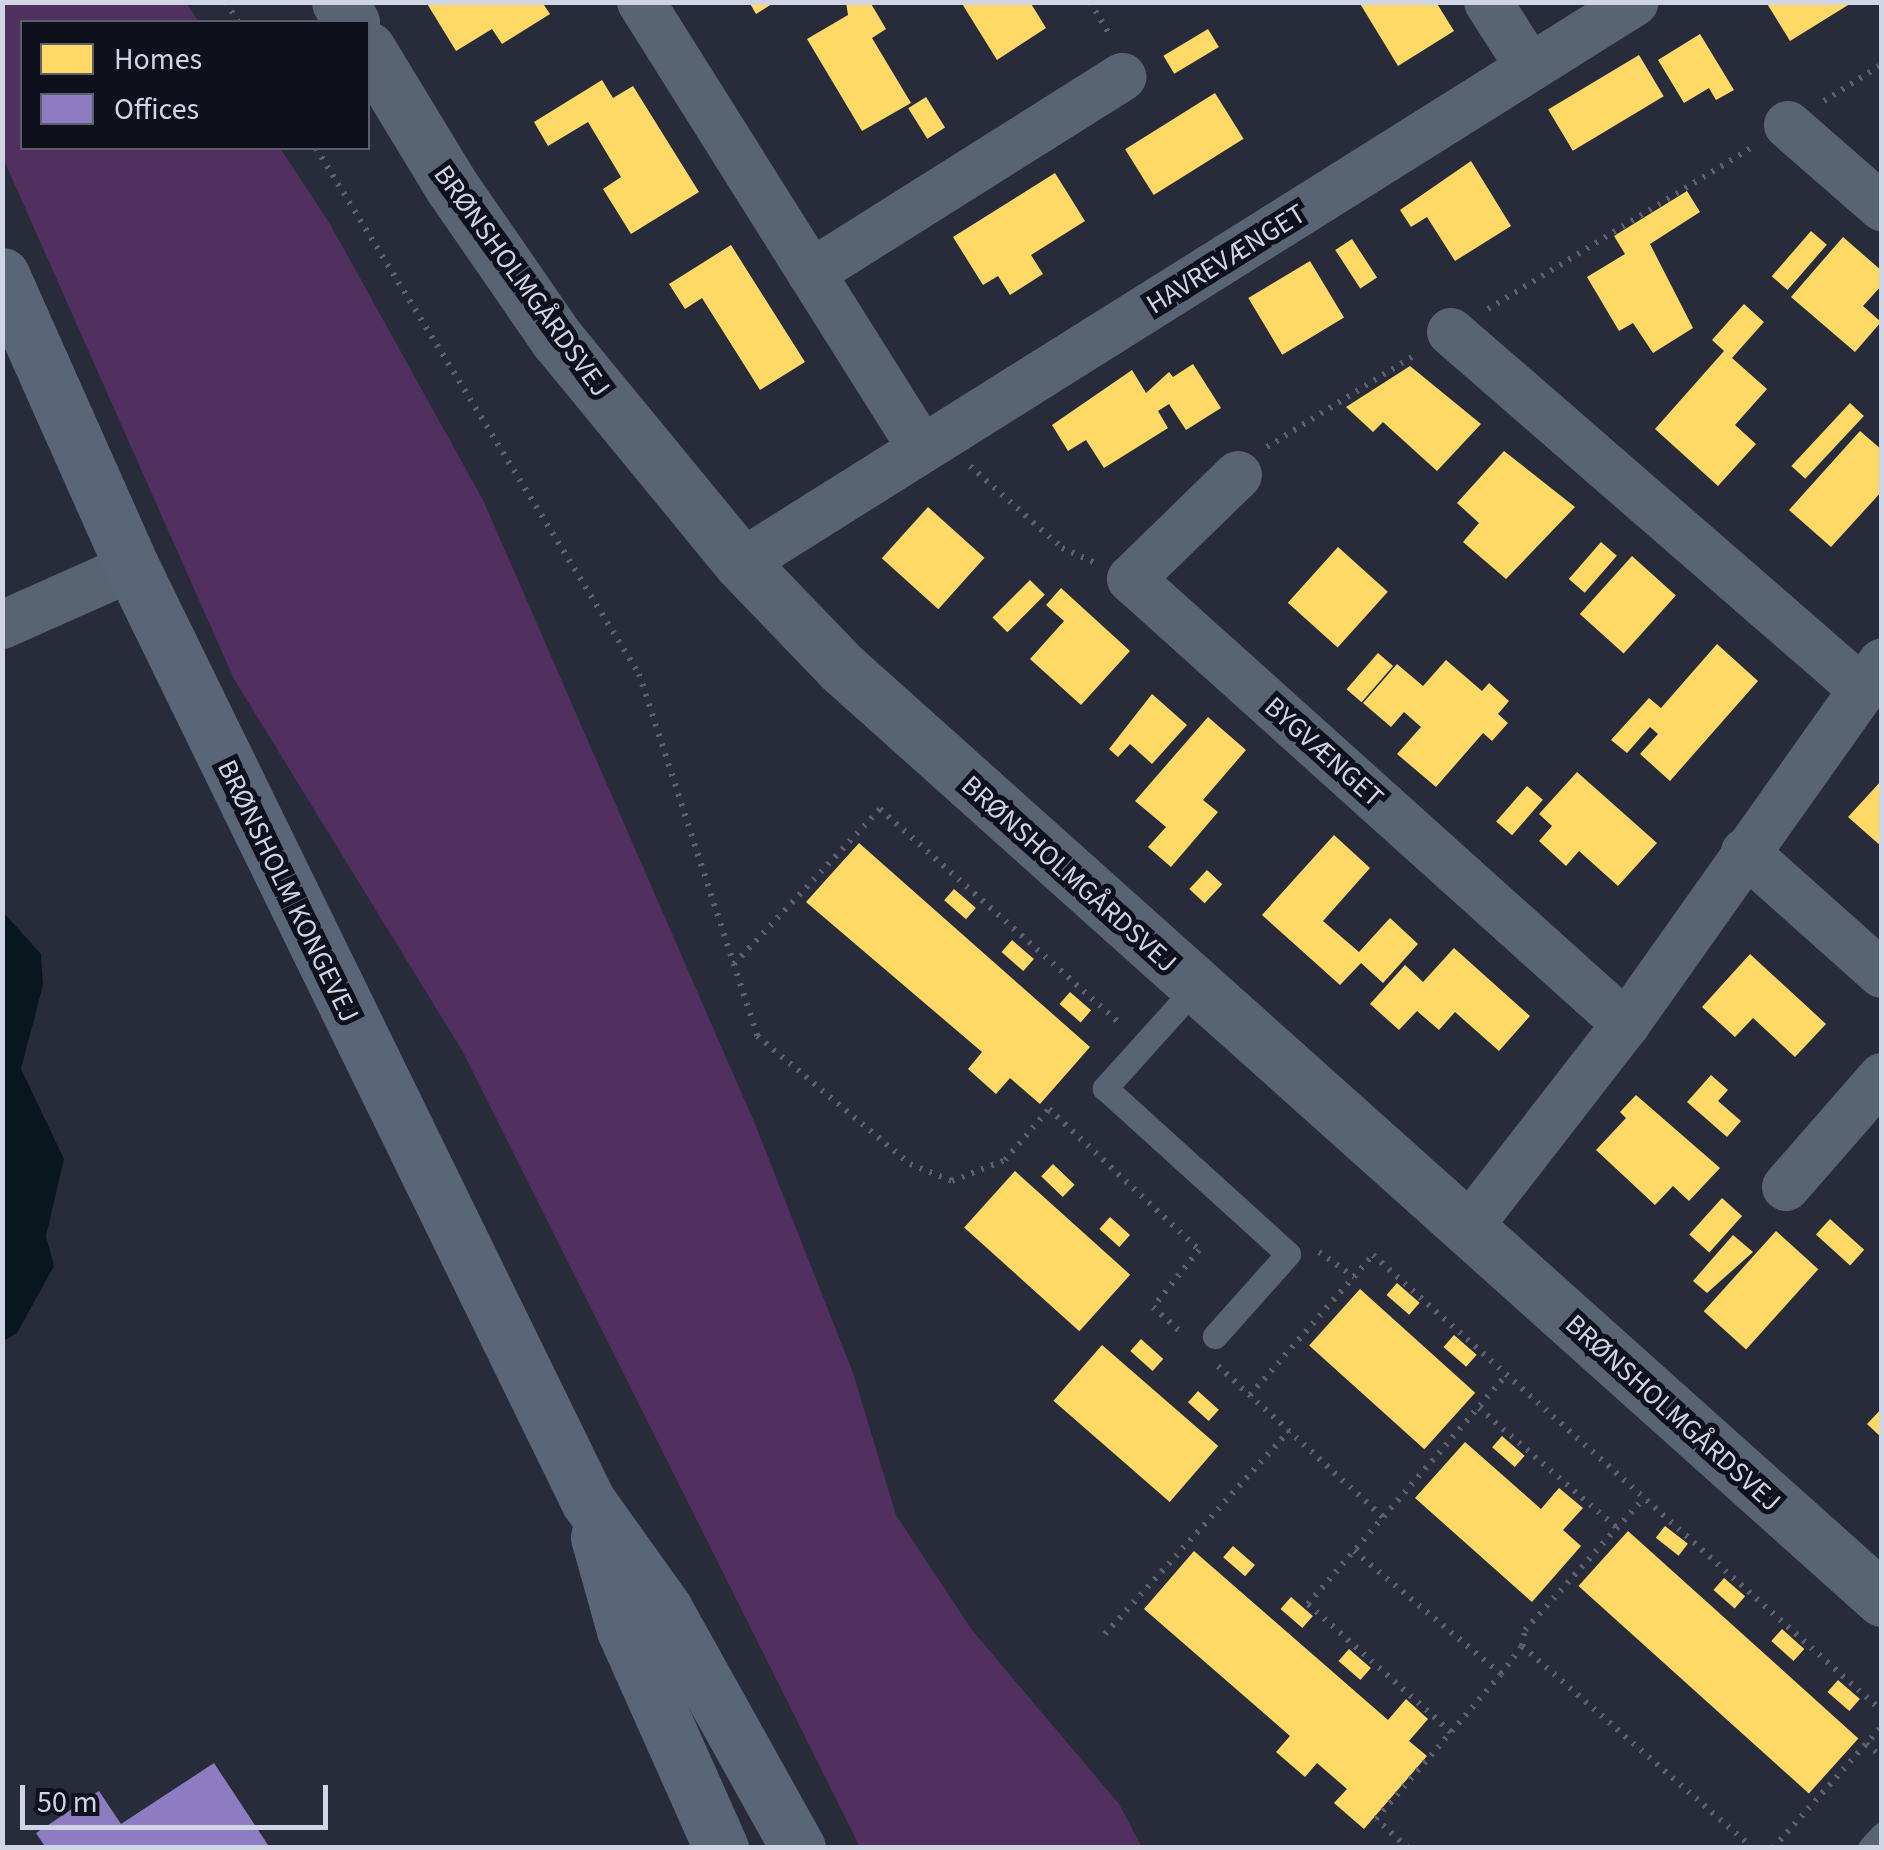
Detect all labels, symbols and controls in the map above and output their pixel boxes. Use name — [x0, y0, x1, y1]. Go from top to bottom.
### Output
legend — [20, 20, 370, 150]
text: Homes — [114, 38, 202, 81]
text: Offices — [114, 88, 199, 131]
street label: BRØNSHOLMGÅRDSVEJ — [427, 159, 617, 403]
street label: HAVREVÆNGET — [1140, 197, 1312, 321]
street label: BYGVÆNGET — [1258, 690, 1390, 814]
street label: BRØNSHOLM KONGEVEJ — [210, 754, 366, 1028]
street label: BRØNSHOLMGÅRDSVEJ — [954, 769, 1184, 979]
street label: BRØNSHOLMGÅRDSVEJ — [1558, 1308, 1788, 1518]
scale bar — [25, 1765, 332, 1827]
text: 50 m — [37, 1781, 98, 1824]

